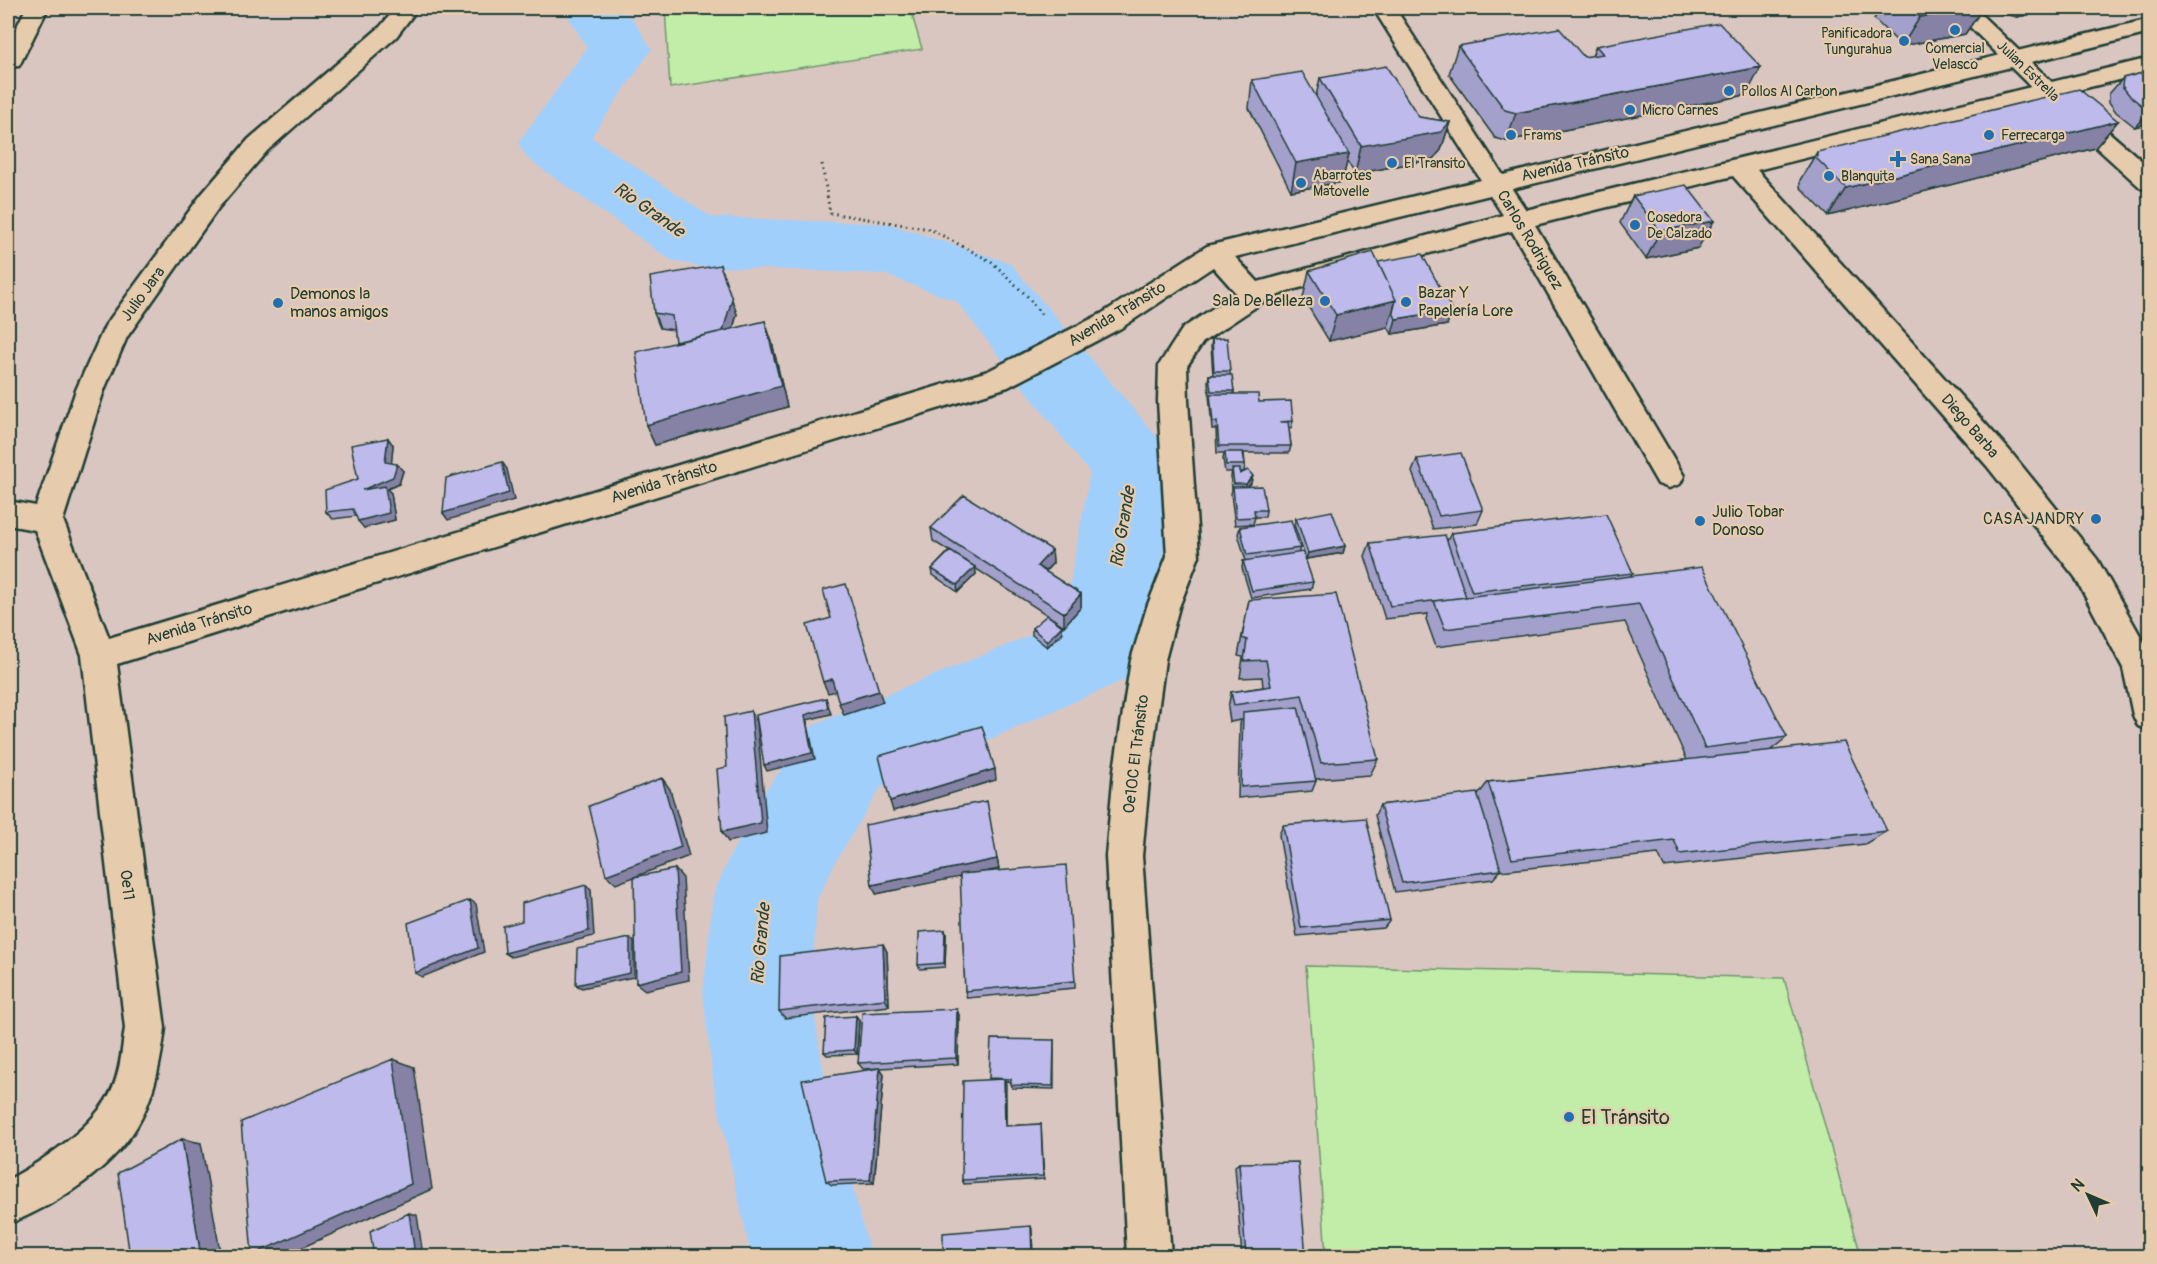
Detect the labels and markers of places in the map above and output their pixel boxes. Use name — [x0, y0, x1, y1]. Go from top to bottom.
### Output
marker: Comercial Velasco — [1948, 23, 1962, 37]
place label: Panificadora Tungurahua — [1821, 25, 1892, 58]
marker: Panificadora Tungurahua — [1897, 34, 1911, 48]
place label: Comercial Velasco — [1925, 40, 1985, 73]
place label: Pollos Al Carbon — [1741, 83, 1838, 100]
marker: Pollos Al Carbon — [1722, 84, 1736, 98]
place label: Micro Carnes — [1642, 102, 1719, 119]
marker: Micro Carnes — [1623, 103, 1637, 117]
place label: Frams — [1523, 127, 1562, 144]
place label: Ferrecarga — [2001, 127, 2065, 144]
marker: Frams — [1504, 128, 1518, 142]
marker: Ferrecarga — [1982, 128, 1996, 142]
place label: Sana Sana — [1910, 151, 1970, 168]
marker: Sana Sana — [1891, 152, 1905, 166]
place label: El Transito — [1404, 155, 1466, 172]
marker: El Transito — [1385, 156, 1399, 170]
place label: Abarrotes Matovelle — [1313, 167, 1372, 200]
place label: Blanquita — [1841, 168, 1895, 185]
marker: Blanquita — [1822, 169, 1836, 183]
marker: Abarrotes Matovelle — [1294, 176, 1308, 190]
place label: Cosedora De Calzado — [1647, 209, 1713, 242]
marker: Cosedora De Calzado — [1628, 218, 1642, 232]
place label: Bazar Y Papelería Lore — [1418, 283, 1513, 321]
place label: Demonos la manos amigos — [290, 284, 388, 322]
place label: Sala De Belleza — [1212, 291, 1313, 311]
marker: Sala De Belleza — [1318, 294, 1332, 308]
marker: Bazar Y Papelería Lore — [1399, 295, 1413, 309]
marker: Demonos la manos amigos — [271, 296, 285, 310]
place label: Julio Tobar Donoso — [1712, 502, 1784, 540]
place label: CASA JANDRY — [1983, 509, 2084, 529]
marker: CASA JANDRY — [2089, 512, 2103, 526]
marker: Julio Tobar Donoso — [1693, 514, 1707, 528]
place label: El Tránsito — [1581, 1105, 1670, 1130]
marker: El Tránsito — [1562, 1110, 1576, 1124]

